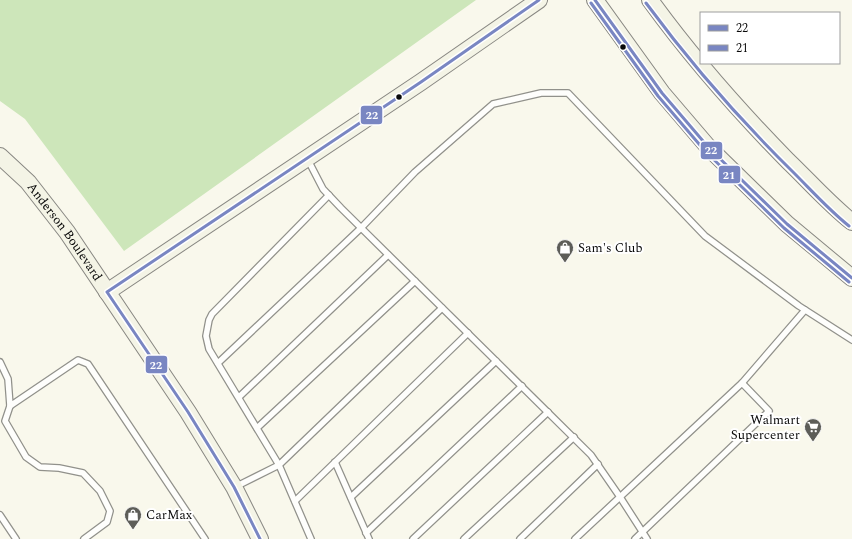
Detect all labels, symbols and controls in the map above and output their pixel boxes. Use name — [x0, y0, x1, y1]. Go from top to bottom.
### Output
legend — [700, 12, 840, 64]
text: 22 — [736, 19, 748, 38]
text: 21 — [736, 39, 748, 58]
unlabelled marker — [618, 42, 628, 52]
unlabelled marker — [394, 92, 404, 102]
line badge: 22 — [360, 105, 383, 125]
text: 22 — [366, 107, 378, 124]
line badge: 22 — [700, 141, 723, 160]
text: 22 — [705, 142, 717, 159]
line badge: 21 — [718, 165, 741, 184]
text: 21 — [723, 167, 735, 184]
street label: Anderson Boulevard — [22, 178, 107, 285]
shop icon: Sam's Club — [555, 238, 575, 263]
place label: Sam's Club — [578, 238, 643, 258]
line badge: 22 — [145, 355, 168, 374]
text: 22 — [150, 357, 162, 374]
place label: Walmart Supercenter — [731, 410, 800, 445]
supermarket icon: Walmart Supercenter — [803, 417, 823, 442]
shop icon: CarMax — [123, 505, 143, 530]
place label: CarMax — [146, 505, 193, 525]

